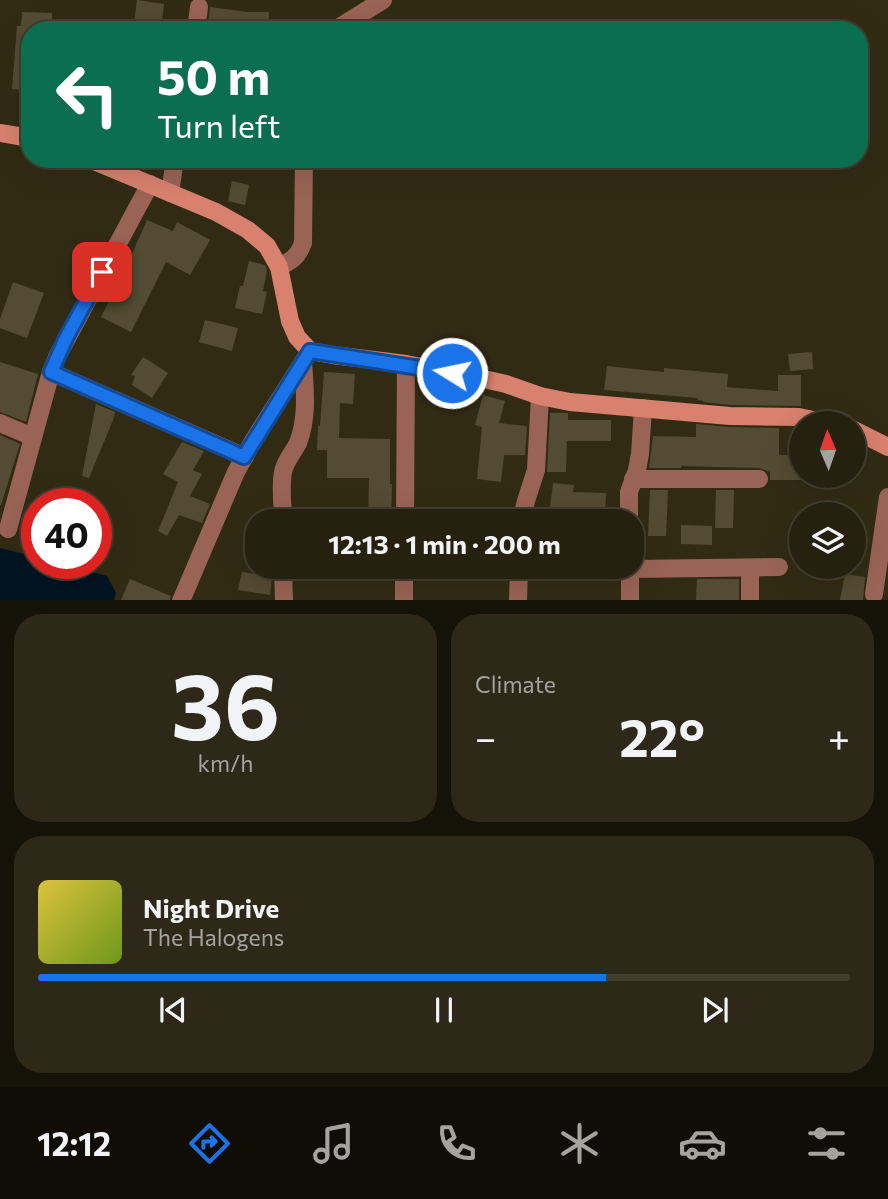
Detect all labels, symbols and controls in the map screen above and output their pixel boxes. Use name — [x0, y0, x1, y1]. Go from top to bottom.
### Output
text: 50 m — [157, 45, 270, 105]
icon: left — [42, 49, 133, 140]
text: Turn left — [157, 105, 281, 145]
pin — [72, 242, 132, 302]
icon: arrive — [83, 253, 121, 291]
position arrow — [415, 336, 489, 410]
north arrow — [789, 411, 866, 488]
map controls — [789, 411, 866, 579]
speed limit sign: 40 — [21, 488, 112, 579]
button: layers — [789, 502, 866, 579]
text: 12:13 · 1 min · 200 m — [328, 528, 561, 559]
text: 36 — [171, 647, 280, 759]
text: Climate — [475, 670, 556, 698]
text: 22° — [619, 704, 705, 768]
text: − — [475, 713, 497, 760]
text: + — [828, 713, 850, 760]
text: km/h — [198, 749, 253, 777]
text: Night Drive — [143, 892, 279, 923]
text: The Halogens — [143, 923, 284, 951]
icon: previous — [154, 991, 192, 1029]
icon: pause — [425, 991, 463, 1029]
icon: next — [696, 991, 734, 1029]
icon: directions — [185, 1119, 234, 1168]
icon: music — [309, 1119, 358, 1168]
icon: phone — [432, 1119, 481, 1168]
icon: climate — [555, 1119, 604, 1168]
icon: car — [678, 1119, 727, 1168]
icon: filters — [802, 1119, 851, 1168]
text: 12:12 — [37, 1123, 111, 1163]

